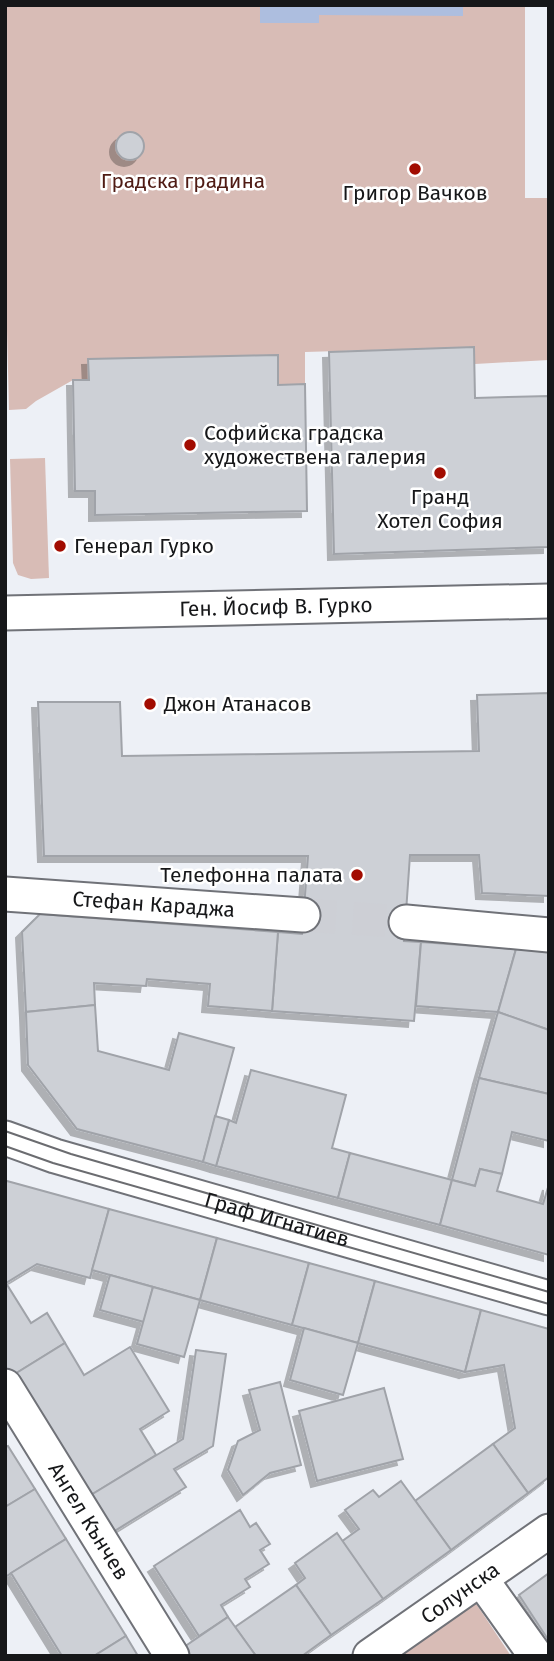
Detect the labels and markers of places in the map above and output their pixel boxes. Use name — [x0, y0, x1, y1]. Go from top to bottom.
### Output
marker: Григор Вачков — [407, 161, 423, 177]
place label: Григор Вачков — [342, 180, 488, 206]
place label: Софийска градска художествена галерия — [204, 420, 426, 470]
marker: Софийска градска художествена галерия — [182, 437, 198, 453]
marker: Гранд Хотел София — [432, 465, 448, 481]
place label: Гранд Хотел София — [377, 484, 503, 534]
place label: Генерал Гурко — [74, 533, 214, 559]
marker: Генерал Гурко — [52, 538, 68, 554]
place label: Джон Атанасов — [163, 691, 312, 717]
marker: Джон Атанасов — [142, 696, 158, 712]
place label: Телефонна палата — [160, 862, 343, 888]
marker: Телефонна палата — [349, 867, 365, 883]

